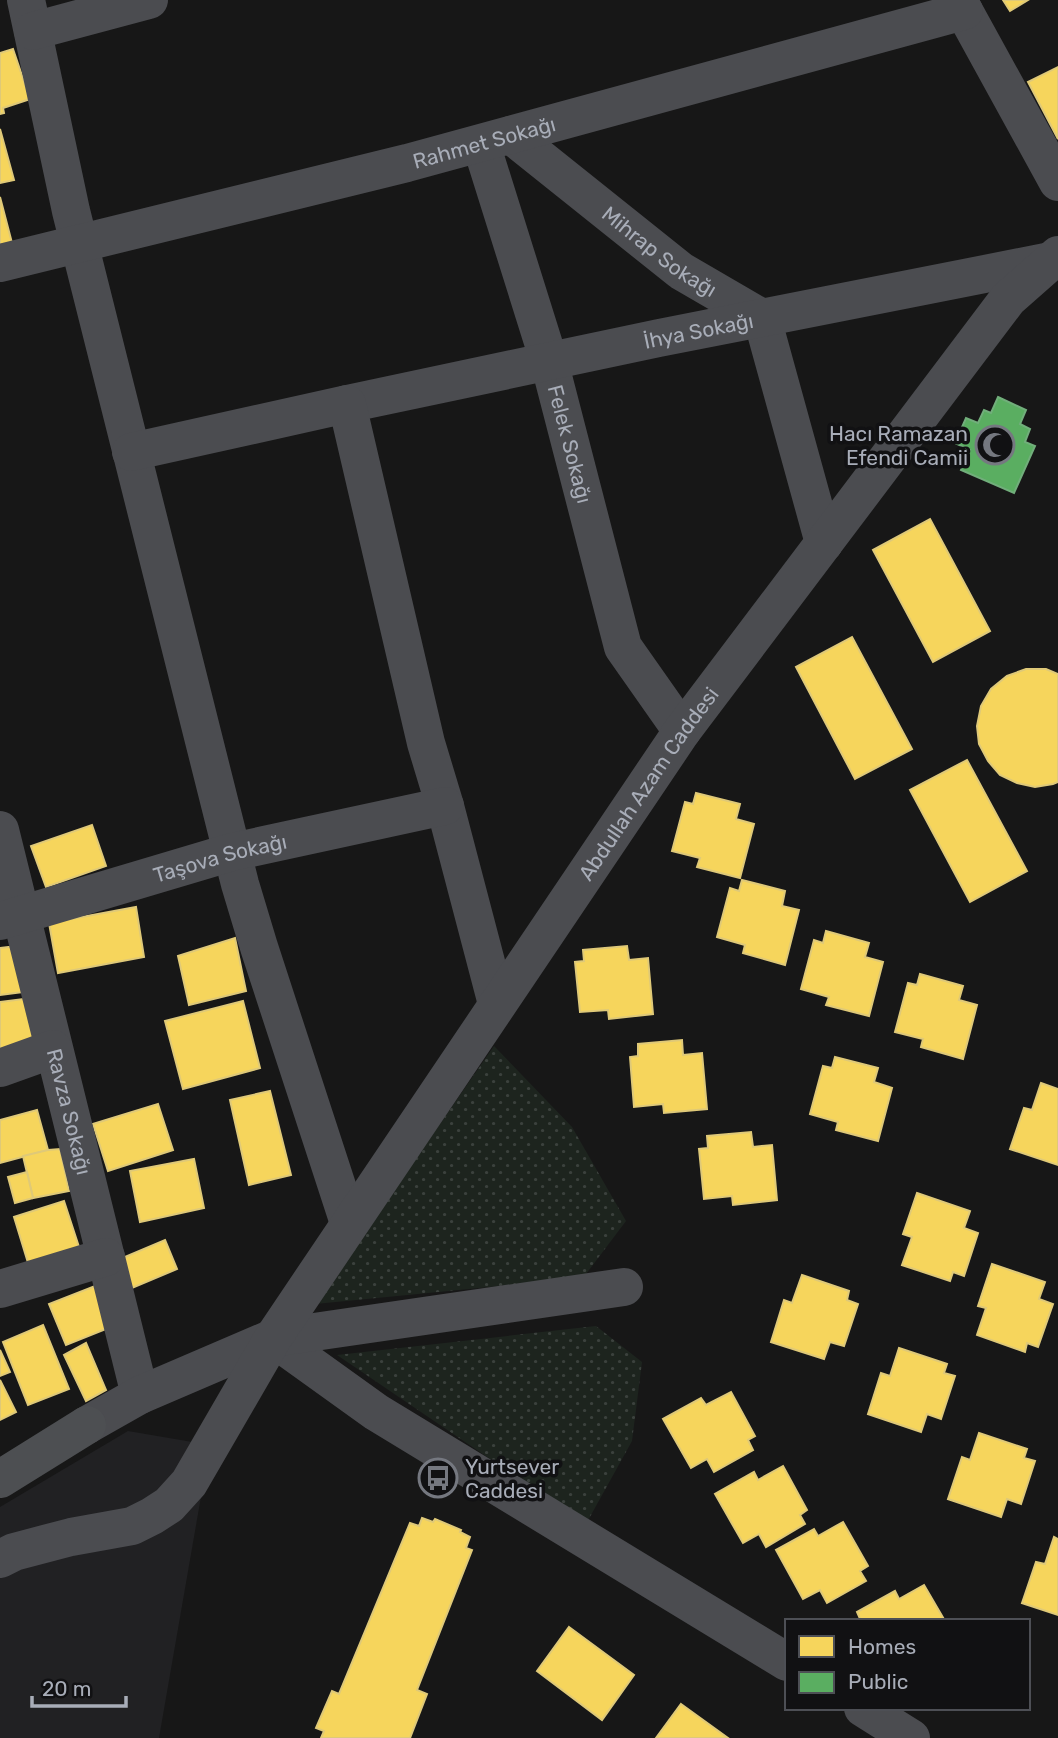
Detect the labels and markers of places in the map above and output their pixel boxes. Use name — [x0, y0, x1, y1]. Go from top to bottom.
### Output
place label: Hacı Ramazan Efendi Camii — [829, 421, 968, 470]
mosque icon: Hacı Ramazan Efendi Camii — [974, 424, 1016, 466]
place label: Yurtsever Caddesi — [465, 1454, 559, 1503]
bus stop icon: Yurtsever Caddesi — [417, 1457, 459, 1499]

